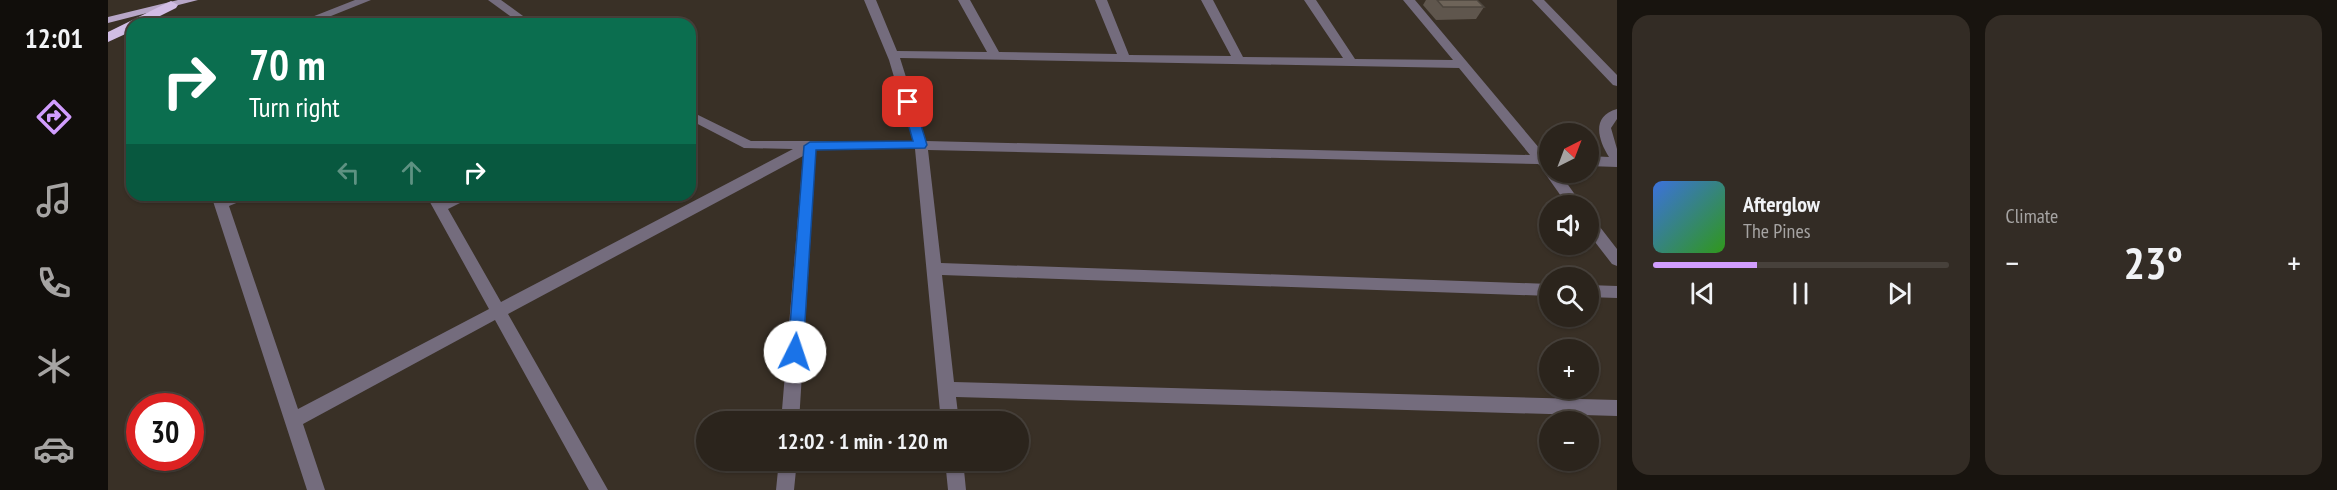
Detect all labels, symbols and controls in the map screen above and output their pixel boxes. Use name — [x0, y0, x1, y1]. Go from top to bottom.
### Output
text: 12:01 — [25, 21, 83, 55]
text: 70 m — [249, 37, 326, 92]
icon: right — [150, 42, 228, 120]
pin — [882, 76, 933, 127]
icon: arrive — [891, 85, 924, 118]
text: Turn right — [249, 90, 340, 124]
icon: directions — [33, 96, 75, 138]
north arrow — [1539, 123, 1599, 183]
map controls — [1539, 123, 1599, 471]
icon: left — [332, 156, 365, 189]
icon: ahead — [395, 156, 428, 189]
icon: right — [458, 156, 491, 189]
icon: music — [33, 179, 75, 221]
text: Afterglow — [1743, 190, 1820, 218]
button: sound — [1539, 195, 1599, 255]
text: Climate — [2006, 203, 2058, 229]
text: The Pines — [1743, 218, 1810, 244]
text: 23° — [2124, 233, 2183, 291]
text: − — [2006, 241, 2019, 284]
text: + — [2287, 241, 2301, 284]
icon: phone — [33, 262, 75, 304]
button: search — [1539, 267, 1599, 327]
icon: previous — [1686, 277, 1719, 310]
icon: pause — [1784, 277, 1817, 310]
icon: next — [1883, 277, 1916, 310]
position arrow — [763, 320, 827, 384]
button: + — [1539, 339, 1599, 399]
icon: climate — [33, 345, 75, 387]
speed limit sign: 30 — [126, 393, 204, 471]
button: − — [1539, 411, 1599, 471]
text: 12:02 · 1 min · 120 m — [777, 427, 948, 455]
icon: car — [33, 428, 75, 470]

